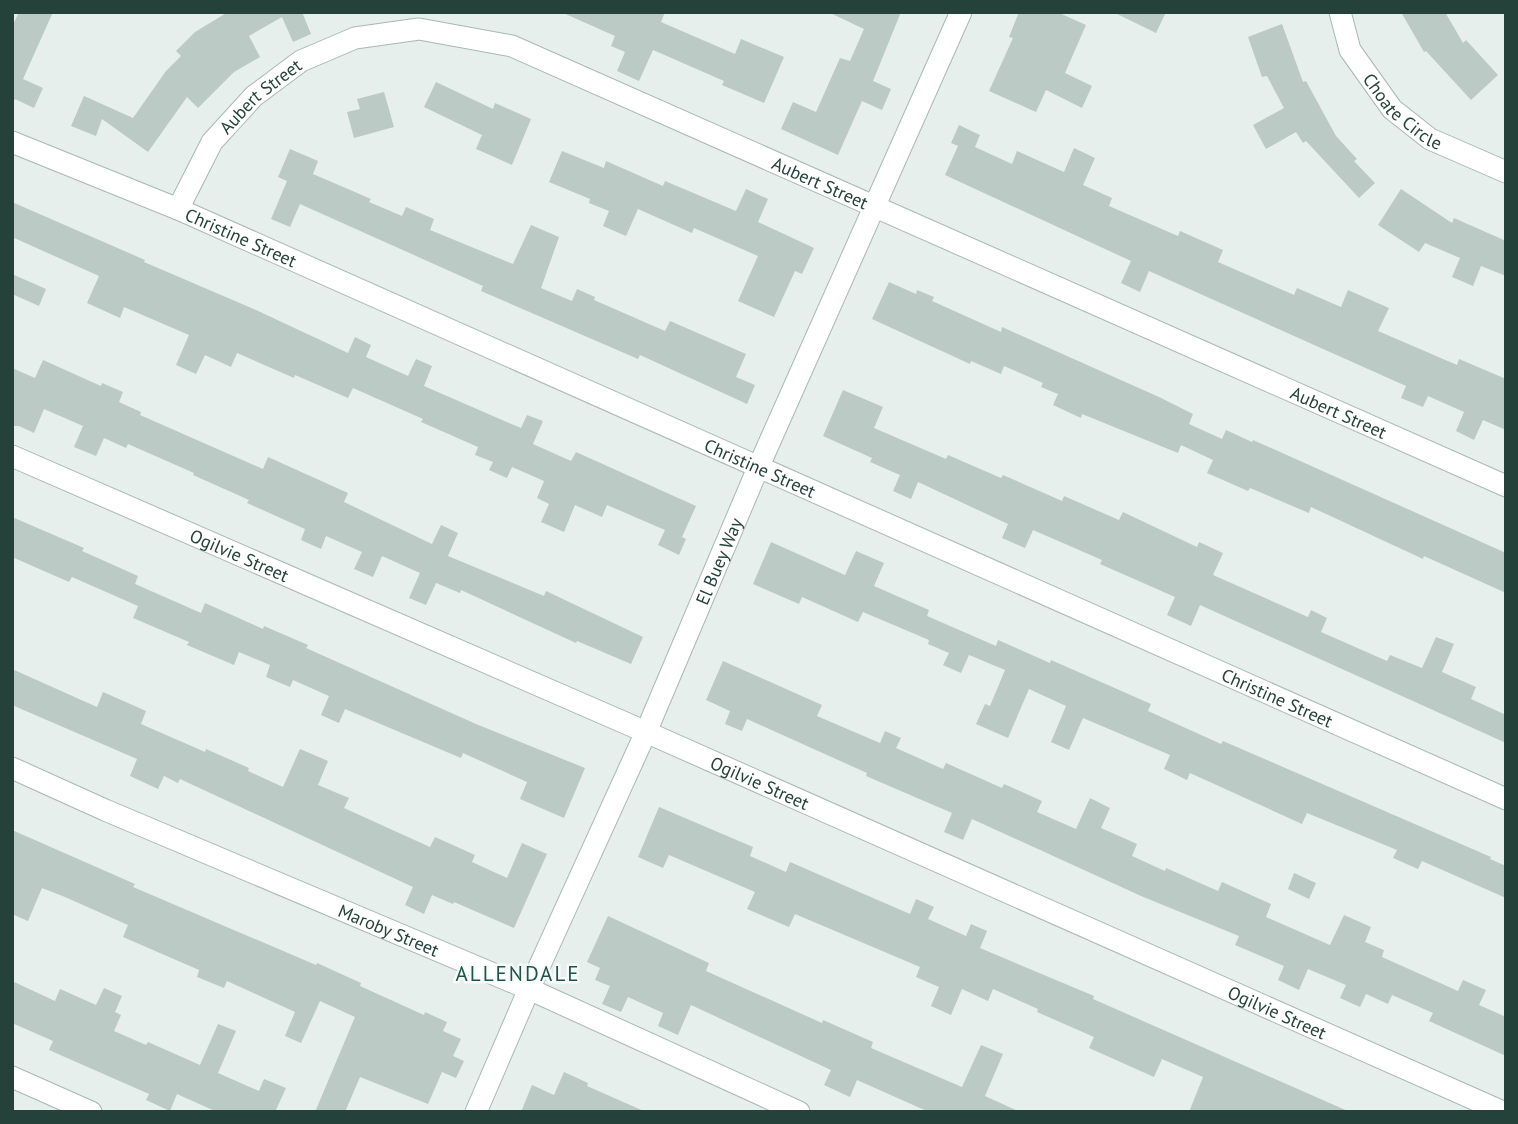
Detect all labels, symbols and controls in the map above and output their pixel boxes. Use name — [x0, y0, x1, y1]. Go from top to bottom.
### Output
street label: Aubert Street — [214, 53, 306, 138]
street label: Choate Circle — [1358, 68, 1446, 154]
street label: Aubert Street — [769, 151, 872, 214]
street label: Christine Street — [182, 202, 300, 272]
street label: Aubert Street — [1287, 381, 1390, 443]
street label: Christine Street — [701, 433, 819, 502]
street label: El Buey Way — [690, 513, 747, 608]
street label: Ogilvie Street — [186, 523, 292, 587]
street label: Christine Street — [1218, 663, 1337, 732]
street label: Ogilvie Street — [707, 751, 813, 814]
street label: Maroby Street — [335, 898, 442, 961]
district label: ALLENDALE — [456, 960, 581, 987]
street label: Ogilvie Street — [1224, 980, 1330, 1044]

